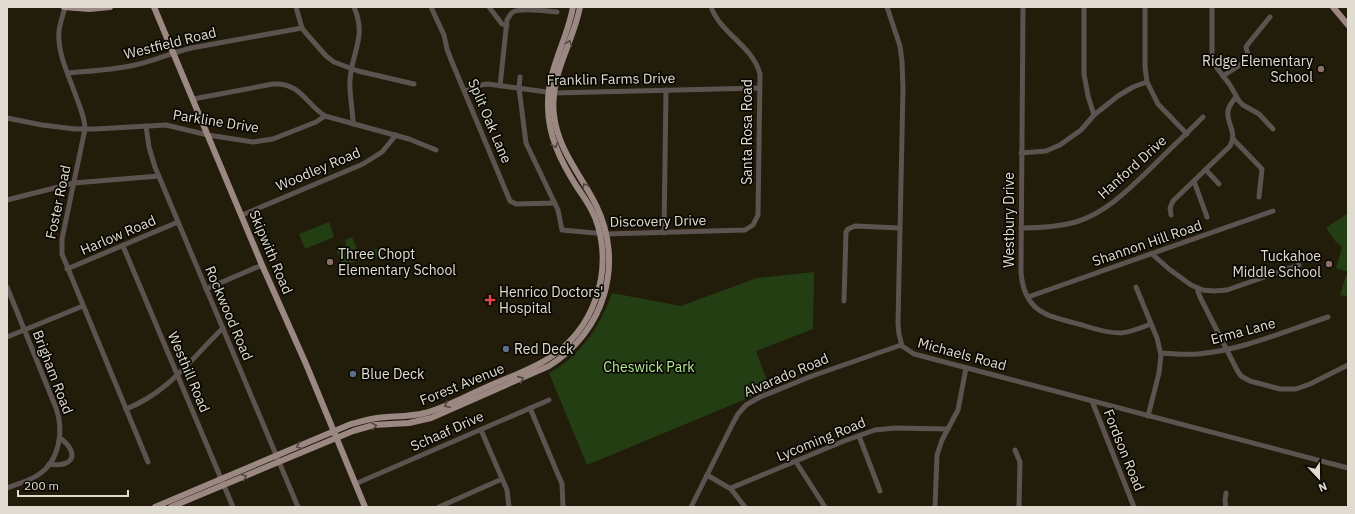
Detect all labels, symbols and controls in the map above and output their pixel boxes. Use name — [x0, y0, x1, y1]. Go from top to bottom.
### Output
street label: Westfield Road — [122, 23, 218, 63]
one-way arrow — [565, 39, 573, 46]
place label: Ridge Elementary School — [1202, 52, 1313, 86]
marker: Ridge Elementary School — [1316, 64, 1326, 74]
street label: Franklin Farms Drive — [546, 69, 676, 89]
street label: Split Oak Lane — [464, 76, 516, 166]
street label: Santa Rosa Road — [738, 79, 756, 185]
street label: Parkline Drive — [172, 105, 261, 137]
street label: Hanford Drive — [1094, 131, 1170, 203]
one-way arrow — [550, 142, 559, 149]
street label: Woodley Road — [273, 143, 363, 195]
street label: Foster Road — [41, 163, 75, 241]
street label: Westbury Drive — [1000, 172, 1018, 268]
one-way arrow — [582, 183, 589, 190]
street label: Skipwith Road — [245, 207, 297, 297]
street label: Harlow Road — [78, 211, 158, 259]
street label: Discovery Drive — [609, 211, 707, 231]
street label: Shannon Hill Road — [1090, 216, 1204, 270]
place label: Three Chopt Elementary School — [338, 245, 456, 279]
place label: Tuckahoe Middle School — [1232, 247, 1321, 281]
marker: Three Chopt Elementary School — [325, 257, 335, 267]
marker: Tuckahoe Middle School — [1324, 259, 1334, 269]
street label: Rockwood Road — [201, 263, 257, 363]
place label: Henrico Doctors' Hospital — [499, 283, 603, 317]
marker: Henrico Doctors' Hospital — [484, 294, 496, 306]
street label: Erma Lane — [1209, 314, 1278, 348]
street label: Brigham Road — [29, 328, 77, 416]
street label: Westhill Road — [164, 329, 214, 415]
street label: Michaels Road — [916, 334, 1008, 374]
place label: Red Deck — [514, 340, 574, 358]
marker: Red Deck — [501, 344, 511, 354]
street label: Alvarado Road — [741, 349, 831, 401]
park label: Cheswick Park — [603, 358, 695, 376]
street label: Forest Avenue — [417, 359, 507, 409]
place label: Blue Deck — [361, 365, 425, 383]
marker: Blue Deck — [348, 369, 358, 379]
one-way arrow — [517, 376, 524, 384]
one-way arrow — [444, 400, 451, 408]
street label: Fordson Road — [1099, 406, 1149, 494]
street label: Schaaf Drive — [408, 407, 487, 455]
street label: Lycoming Road — [774, 413, 868, 465]
one-way arrow — [371, 422, 377, 430]
one-way arrow — [295, 441, 303, 449]
north arrow — [1299, 458, 1339, 498]
scale bar — [18, 472, 128, 498]
one-way arrow — [240, 473, 247, 481]
text: 200 m — [24, 478, 59, 493]
text: N — [1316, 479, 1329, 495]

